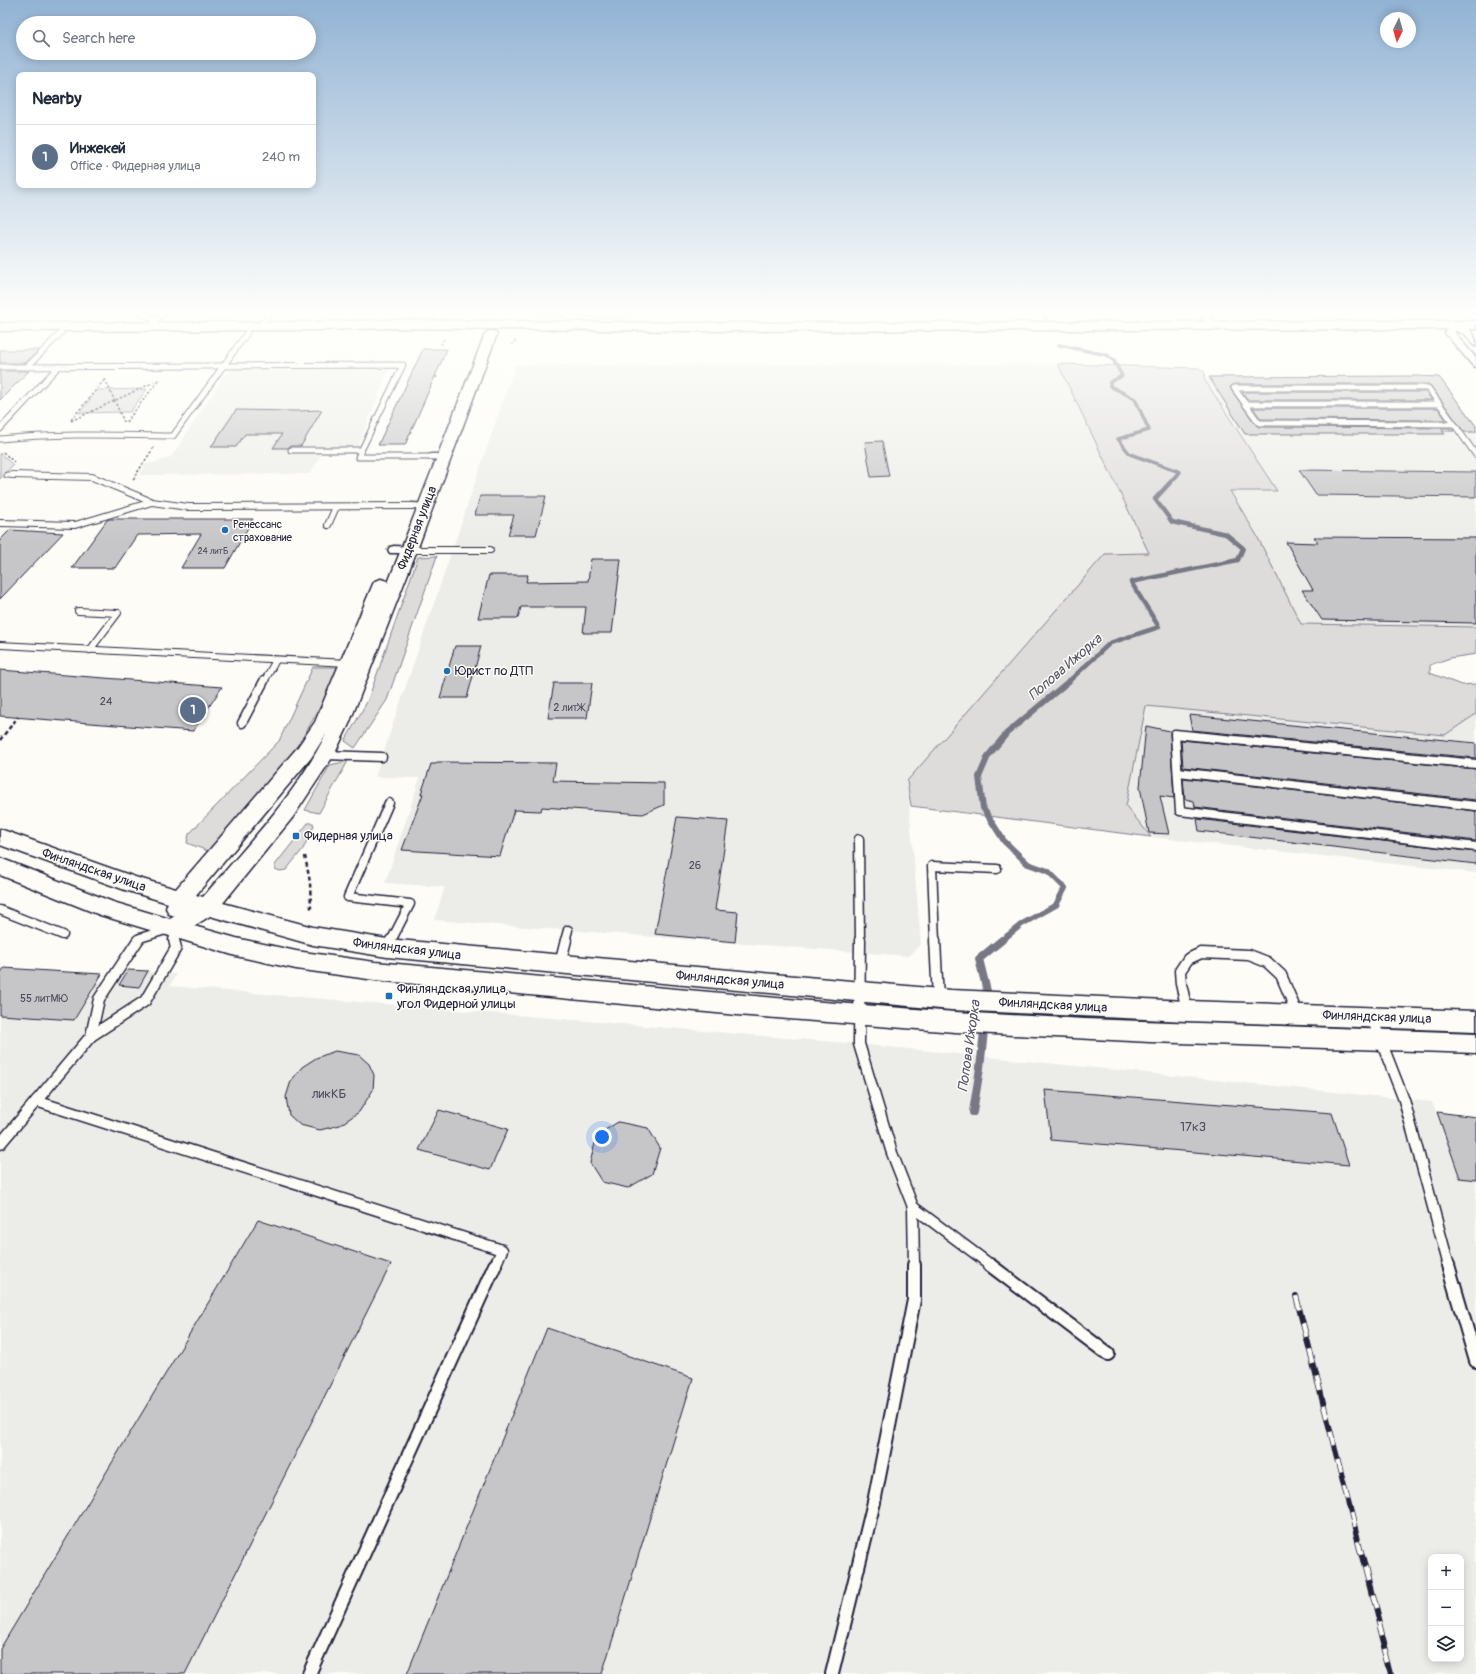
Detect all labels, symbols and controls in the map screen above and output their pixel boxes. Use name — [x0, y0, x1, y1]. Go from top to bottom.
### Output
north arrow — [1380, 12, 1416, 48]
search box — [16, 16, 316, 60]
icon: search — [30, 27, 52, 49]
text: Search here — [62, 29, 135, 48]
text: Nearby — [32, 88, 81, 109]
text: Инжекей — [70, 139, 126, 158]
text: 1 — [42, 149, 48, 165]
text: 240 m — [262, 149, 300, 165]
text: Office · Фидерная улица — [70, 158, 201, 174]
street label: Фидерная улица — [394, 484, 440, 572]
place label: Ренессанс страхование — [233, 518, 293, 544]
marker: Ренессанс страхование — [220, 525, 230, 535]
house number: 24 литБ — [198, 546, 228, 557]
water label: Попова Ижорка — [1025, 629, 1106, 704]
place label: Юрист по ДТП — [455, 663, 533, 679]
marker: Юрист по ДТП — [442, 666, 452, 676]
house number: 24 — [100, 695, 113, 708]
pin: 1 — [180, 695, 206, 725]
house number: 2 литЖ — [553, 701, 586, 714]
place label: Фидерная улица — [304, 828, 393, 844]
marker: Фидерная улица — [291, 831, 301, 841]
street label: Финляндская улица — [40, 845, 148, 895]
house number: 26 — [689, 859, 701, 872]
street label: Финляндская улица — [352, 934, 462, 964]
street label: Финляндская улица — [675, 967, 785, 993]
place label: Финляндская улица, угол Фидерной улицы — [396, 981, 516, 1012]
marker: Финляндская улица, угол Фидерной улицы — [384, 991, 394, 1001]
house number: 55 литМЮ — [20, 992, 68, 1005]
street label: Финляндская улица — [998, 994, 1108, 1016]
water label: Попова Ижорка — [954, 998, 984, 1093]
street label: Финляндская улица — [1322, 1007, 1432, 1027]
house number: ликКБ — [312, 1086, 347, 1102]
house number: 17к3 — [1180, 1119, 1206, 1135]
your location — [592, 1127, 612, 1147]
map controls — [1428, 1554, 1464, 1662]
button: + — [1428, 1554, 1464, 1590]
button: − — [1428, 1590, 1464, 1626]
button: layers — [1428, 1626, 1464, 1662]

